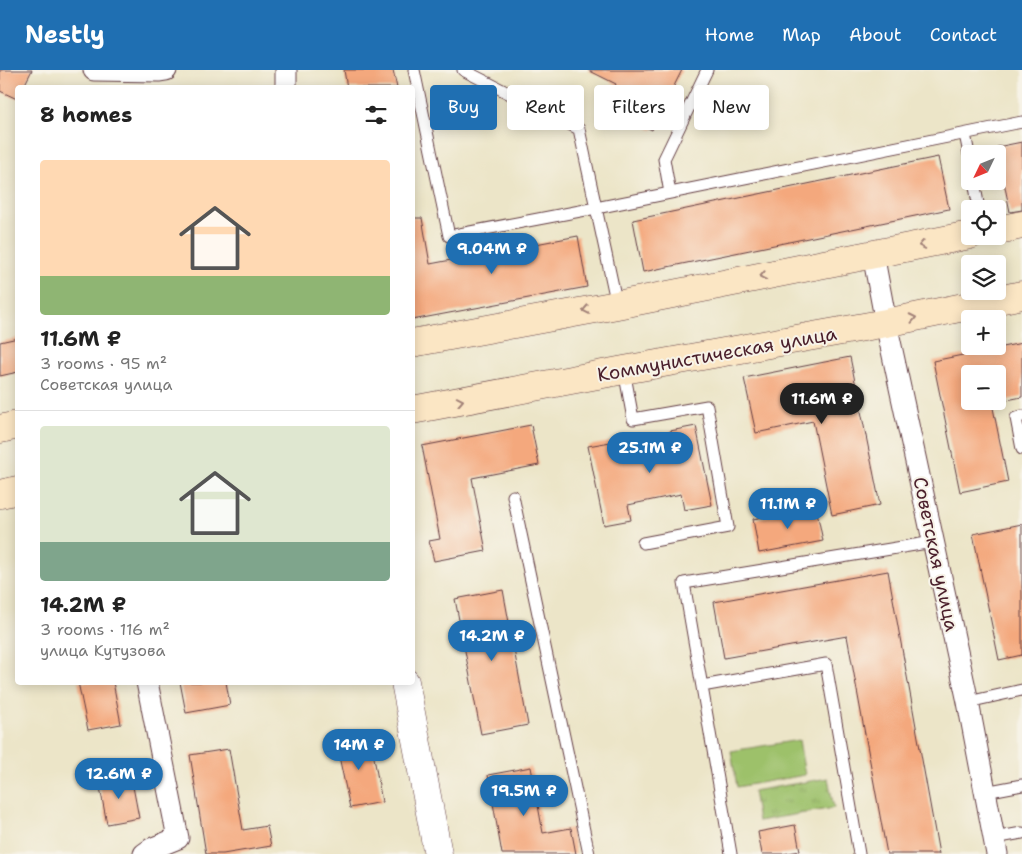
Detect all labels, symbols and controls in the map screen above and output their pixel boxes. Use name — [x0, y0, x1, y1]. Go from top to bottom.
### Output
text: Nestly — [25, 19, 105, 51]
text: Home — [705, 23, 754, 47]
text: Map — [782, 23, 821, 47]
text: About — [849, 23, 902, 47]
text: Contact — [930, 23, 997, 47]
chip: Buy — [430, 85, 497, 130]
chip: Rent — [507, 85, 584, 130]
chip: Filters — [594, 85, 684, 130]
chip: New — [694, 85, 769, 130]
text: 8 homes — [40, 101, 132, 129]
icon: filters — [362, 101, 390, 129]
north arrow — [961, 145, 1006, 190]
map controls — [961, 145, 1006, 410]
icon: home — [170, 193, 260, 283]
button: locate — [961, 200, 1006, 245]
pin: 9.04M ₽ — [446, 232, 538, 275]
text: 9.04M ₽ — [457, 238, 527, 259]
one-way arrow — [918, 239, 927, 249]
button: layers — [961, 255, 1006, 300]
one-way arrow — [758, 270, 767, 281]
one-way arrow — [582, 305, 590, 315]
button: + — [961, 310, 1006, 355]
one-way arrow — [908, 313, 917, 323]
street label: Коммунистическая улица — [595, 321, 839, 387]
text: 11.6M ₽ — [40, 325, 121, 353]
text: 3 rooms · 95 m² — [40, 353, 167, 374]
button: − — [961, 365, 1006, 410]
text: Советская улица — [40, 374, 172, 395]
pin: 11.6M ₽ — [776, 382, 868, 425]
text: 11.6M ₽ — [791, 388, 853, 409]
one-way arrow — [456, 397, 465, 407]
pin: 25.1M ₽ — [604, 432, 696, 474]
text: 25.1M ₽ — [618, 437, 682, 458]
icon: home — [170, 458, 260, 548]
street label: Советская улица — [907, 475, 965, 634]
pin: 11.1M ₽ — [742, 488, 834, 530]
text: 11.1M ₽ — [760, 493, 816, 514]
text: 14.2M ₽ — [40, 591, 127, 619]
text: 3 rooms · 116 m² — [40, 619, 170, 640]
pin: 14.2M ₽ — [446, 620, 538, 662]
text: 14.2M ₽ — [459, 625, 525, 646]
text: улица Кутузова — [40, 640, 166, 661]
pin: 14M ₽ — [324, 728, 394, 771]
text: 14M ₽ — [333, 734, 385, 755]
pin: 12.6M ₽ — [73, 758, 165, 800]
text: 12.6M ₽ — [86, 763, 152, 784]
pin: 19.5M ₽ — [478, 774, 570, 817]
text: 19.5M ₽ — [491, 780, 557, 801]

